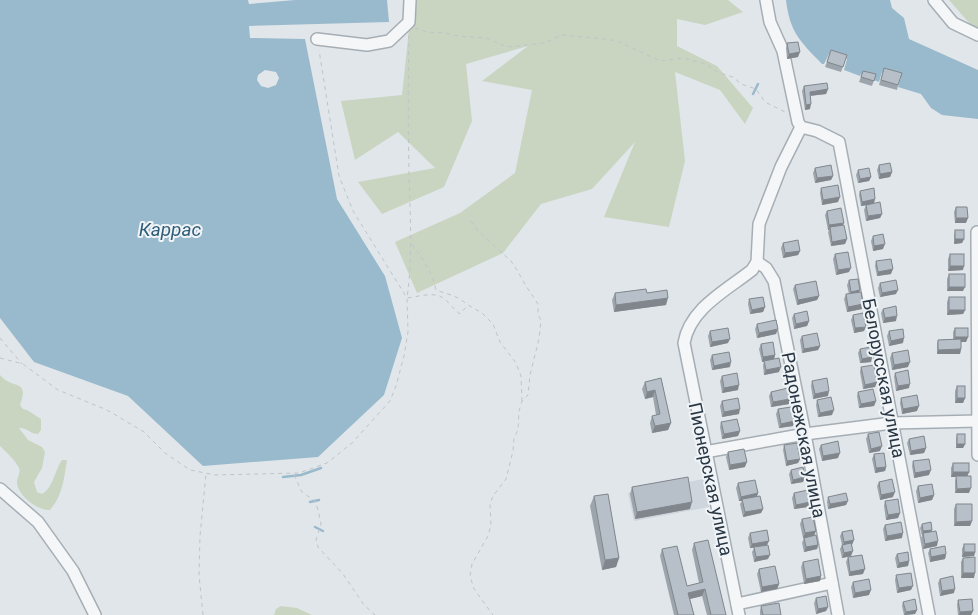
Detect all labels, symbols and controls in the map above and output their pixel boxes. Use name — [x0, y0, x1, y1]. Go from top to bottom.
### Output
water label: Каррас — [139, 218, 201, 241]
street label: Белорусская улица — [858, 296, 910, 460]
street label: Радонежская улица — [778, 350, 830, 520]
street label: Пионерская улица — [684, 400, 738, 558]

